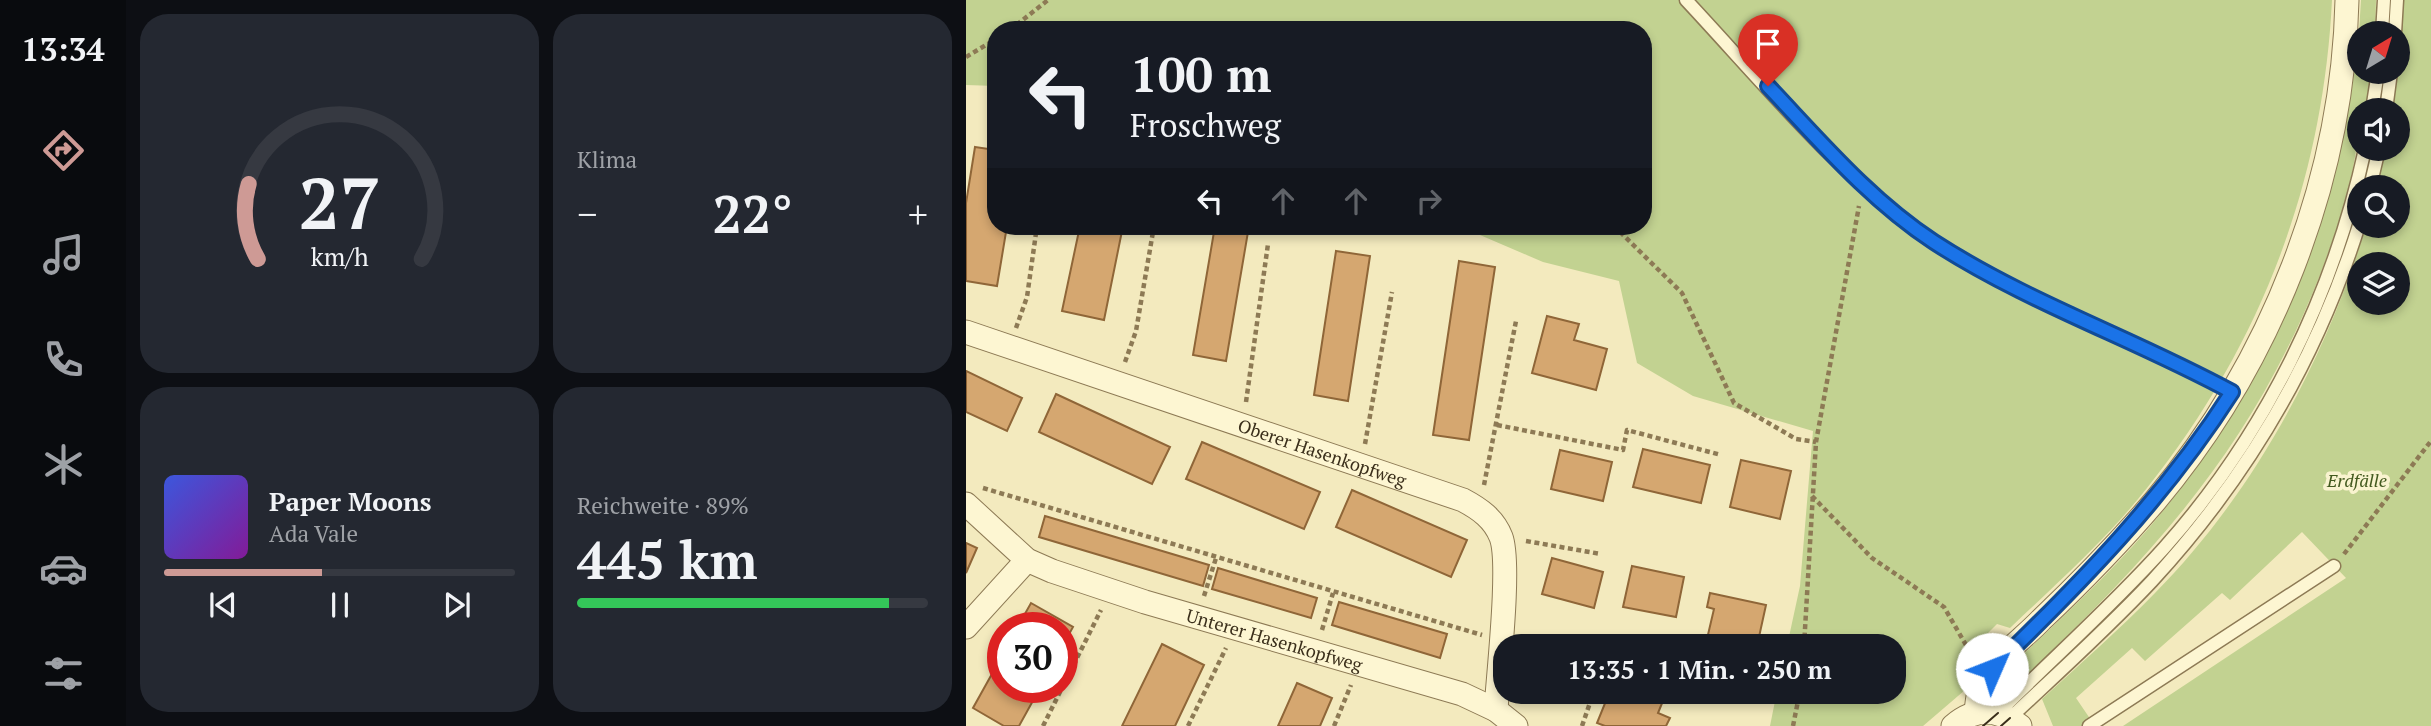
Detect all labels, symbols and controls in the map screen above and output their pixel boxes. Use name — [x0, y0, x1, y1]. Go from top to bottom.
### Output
pin — [1738, 14, 1798, 86]
north arrow — [2347, 21, 2410, 84]
map controls — [2347, 21, 2410, 315]
icon: arrive — [1749, 25, 1787, 63]
text: 13:34 — [21, 28, 105, 70]
text: 100 m — [1130, 41, 1272, 106]
icon: left — [1015, 49, 1106, 140]
button: sound — [2347, 98, 2410, 161]
text: Froschweg — [1130, 104, 1281, 146]
icon: directions — [39, 126, 88, 175]
text: Klima — [577, 144, 637, 175]
text: 27 — [298, 154, 381, 251]
button: search — [2347, 175, 2410, 238]
text: 22° — [712, 179, 793, 248]
icon: left — [1191, 182, 1229, 220]
icon: ahead — [1264, 182, 1302, 220]
icon: ahead — [1337, 182, 1375, 220]
icon: right — [1410, 182, 1448, 220]
text: − — [577, 189, 597, 239]
text: + — [908, 189, 928, 239]
icon: music — [39, 230, 88, 279]
text: km/h — [311, 240, 369, 273]
button: layers — [2347, 252, 2410, 315]
icon: phone — [39, 335, 88, 384]
street label: Oberer Hasenkopfweg — [1235, 413, 1410, 492]
icon: climate — [39, 440, 88, 489]
park label: Erdfälle — [2326, 468, 2387, 492]
text: Paper Moons — [269, 484, 432, 518]
text: Reichweite · 89% — [577, 490, 749, 521]
text: Ada Vale — [269, 518, 358, 549]
text: 445 km — [577, 525, 758, 594]
icon: car — [39, 544, 88, 593]
icon: previous — [204, 586, 242, 624]
icon: pause — [321, 586, 359, 624]
icon: next — [438, 586, 476, 624]
street label: Unterer Hasenkopfweg — [1184, 603, 1366, 677]
speed limit sign: 30 — [987, 612, 1078, 703]
position arrow — [1955, 632, 2029, 706]
icon: filters — [39, 649, 88, 698]
text: 13:35 · 1 Min. · 250 m — [1567, 652, 1832, 686]

